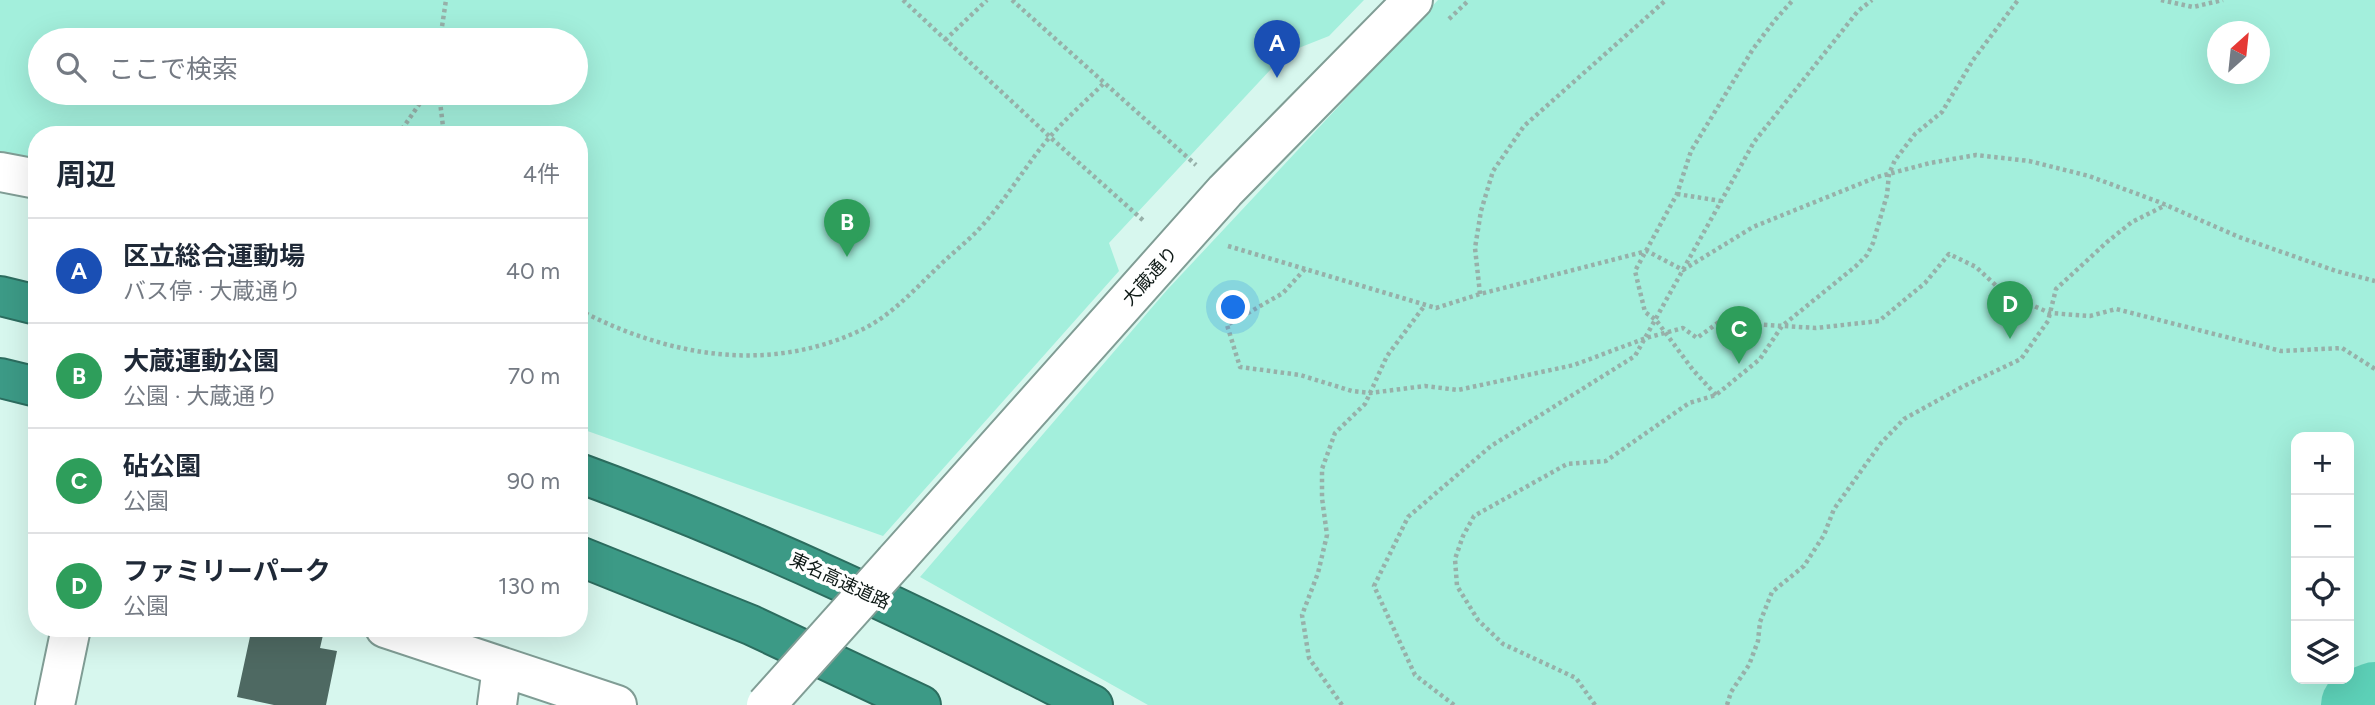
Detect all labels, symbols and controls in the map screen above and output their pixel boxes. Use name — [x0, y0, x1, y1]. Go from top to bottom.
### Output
pin: A — [1254, 20, 1300, 78]
north arrow — [2207, 21, 2270, 84]
search box — [28, 28, 588, 105]
icon: search — [52, 48, 90, 86]
text: ここで検索 — [108, 53, 238, 85]
text: 周辺 — [56, 156, 116, 193]
text: 4件 — [523, 160, 560, 188]
pin: B — [824, 199, 870, 257]
text: 区立総合運動場 — [123, 240, 305, 272]
street label: 大蔵通り — [1118, 242, 1182, 310]
text: A — [71, 257, 87, 285]
text: 40 m — [506, 257, 560, 285]
text: バス停 · 大蔵通り — [123, 277, 301, 305]
pin: D — [1987, 281, 2033, 339]
your location — [1216, 290, 1250, 324]
pin: C — [1716, 306, 1762, 364]
text: 大蔵運動公園 — [123, 345, 279, 377]
text: B — [72, 362, 86, 390]
text: 70 m — [508, 362, 560, 390]
text: 公園 · 大蔵通り — [123, 382, 278, 410]
map controls — [2291, 432, 2354, 684]
button: + — [2291, 432, 2354, 495]
text: 砧公園 — [123, 450, 201, 482]
text: C — [71, 467, 87, 495]
text: 90 m — [507, 467, 560, 495]
text: 公園 — [123, 487, 169, 515]
button: − — [2291, 495, 2354, 558]
street label: 東名高速道路 — [786, 548, 894, 614]
text: ファミリーパーク — [123, 555, 331, 587]
button: locate — [2291, 558, 2354, 621]
text: D — [71, 572, 87, 600]
text: 130 m — [498, 572, 560, 600]
text: 公園 — [123, 592, 169, 620]
button: layers — [2291, 621, 2354, 684]

